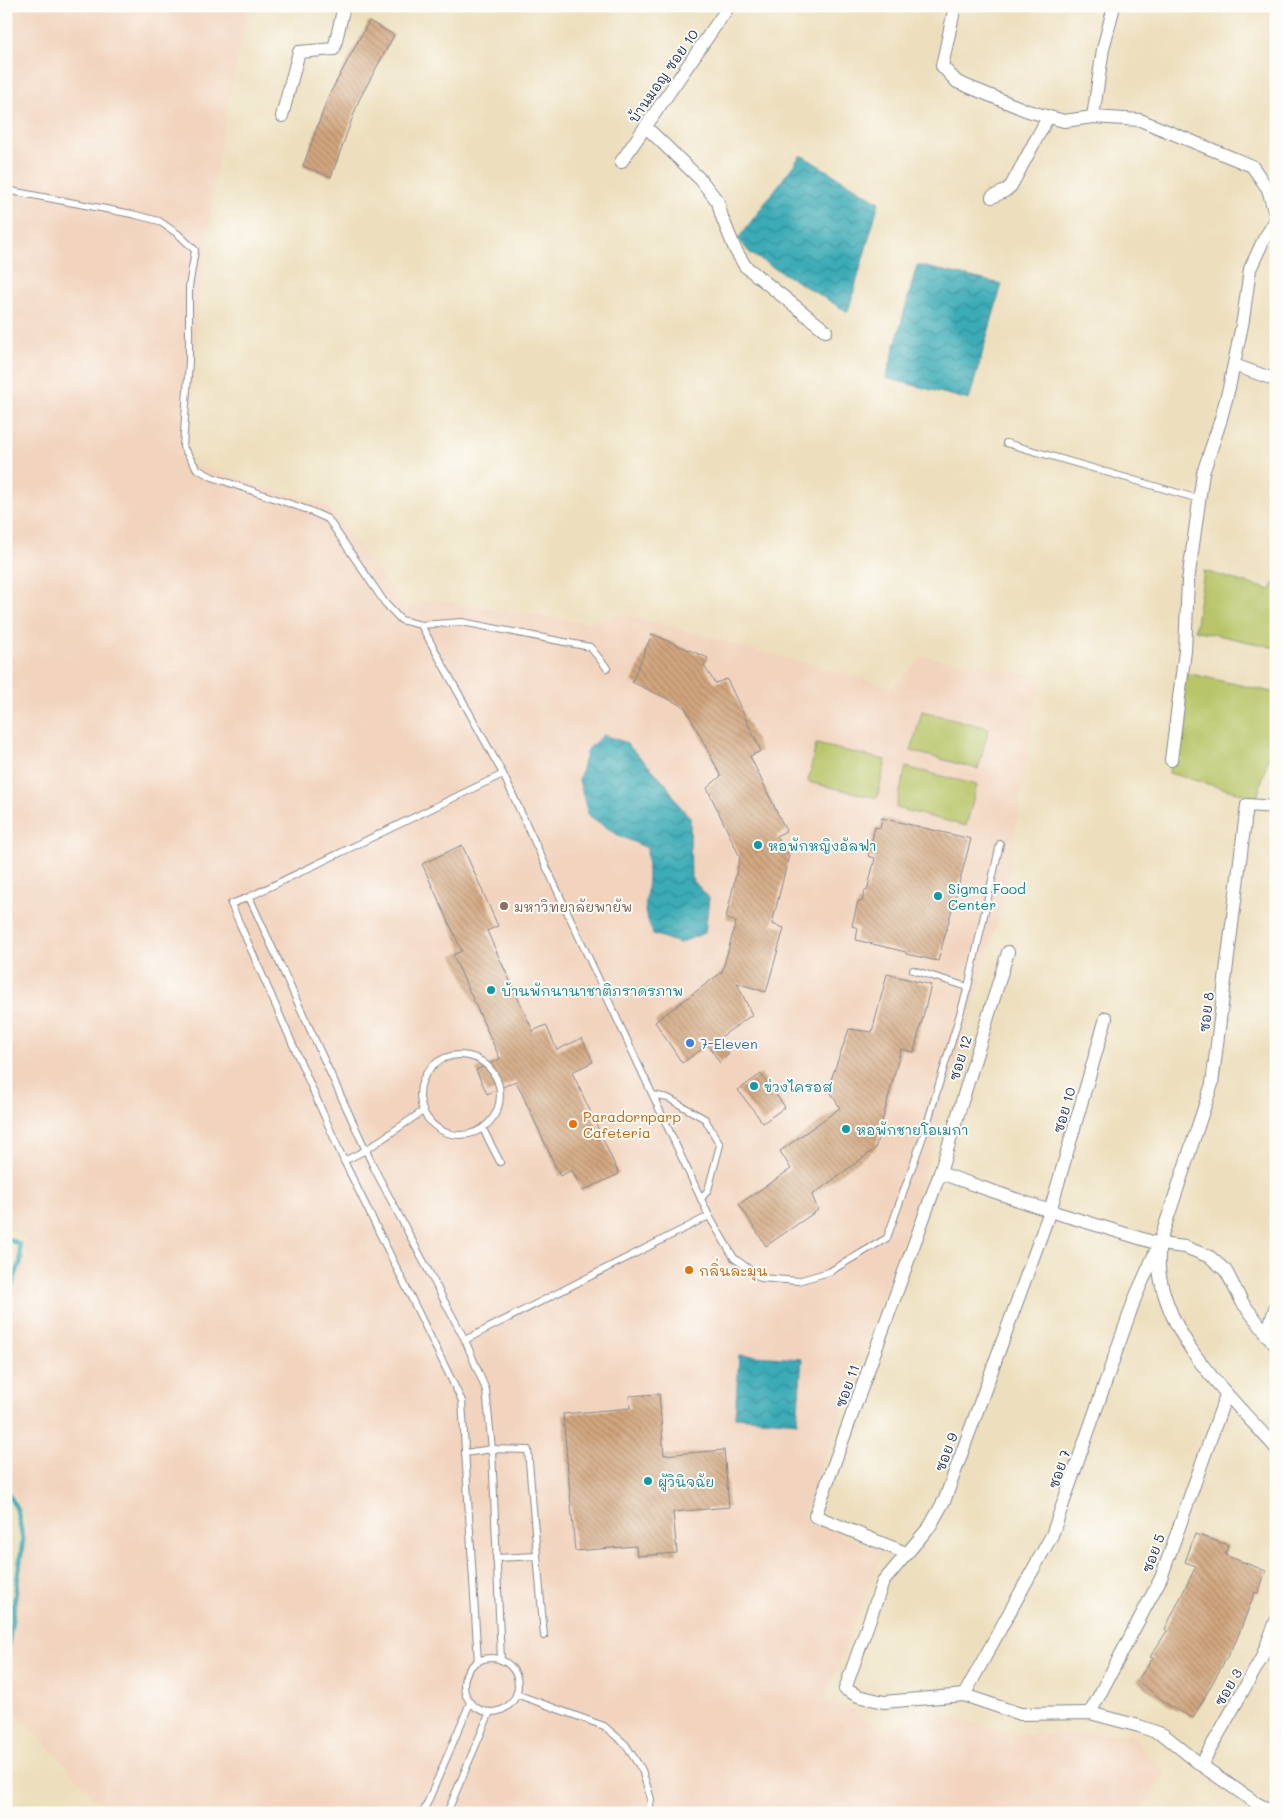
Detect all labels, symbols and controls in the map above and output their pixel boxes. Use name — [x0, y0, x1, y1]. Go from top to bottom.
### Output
street label: บ้านมอญ ซอย 10 — [623, 25, 703, 127]
place label: หอพักหญิงอัลฟา — [768, 836, 876, 855]
marker: หอพักหญิงอัลฟา — [752, 839, 764, 851]
place label: Sigma Food Center — [948, 879, 1026, 914]
marker: Sigma Food Center — [932, 890, 944, 902]
place label: มหาวิทยาลัยพายัพ — [514, 897, 632, 916]
marker: มหาวิทยาลัยพายัพ — [498, 900, 510, 912]
place label: บ้านพักนานาชาติภราดรภาพ — [501, 981, 683, 1000]
marker: บ้านพักนานาชาติภราดรภาพ — [485, 984, 497, 996]
street label: ซอย 8 — [1194, 991, 1218, 1033]
street label: ซอย 12 — [944, 1033, 976, 1083]
place label: 7-Eleven — [700, 1034, 758, 1053]
marker: 7-Eleven — [684, 1037, 696, 1049]
place label: ข่วงไครอส — [764, 1077, 832, 1096]
marker: ข่วงไครอส — [748, 1080, 760, 1092]
street label: ซอย 10 — [1048, 1084, 1080, 1135]
place label: Paradornparp Cafeteria — [583, 1107, 681, 1142]
marker: Paradornparp Cafeteria — [567, 1118, 579, 1130]
place label: หอพักชายโอเมกา — [856, 1120, 969, 1139]
marker: หอพักชายโอเมกา — [840, 1123, 852, 1135]
place label: กลิ่นละมุน — [699, 1258, 768, 1282]
marker: กลิ่นละมุน — [683, 1264, 695, 1276]
street label: ซอย 11 — [830, 1362, 864, 1410]
street label: ซอย 9 — [930, 1430, 962, 1474]
street label: ซอย 7 — [1044, 1447, 1075, 1491]
place label: ผัูวินิจฉัย — [658, 1472, 714, 1492]
marker: ผัูวินิจฉัย — [642, 1475, 654, 1487]
street label: ซอย 5 — [1137, 1531, 1169, 1575]
street label: ซอย 3 — [1210, 1665, 1246, 1709]

